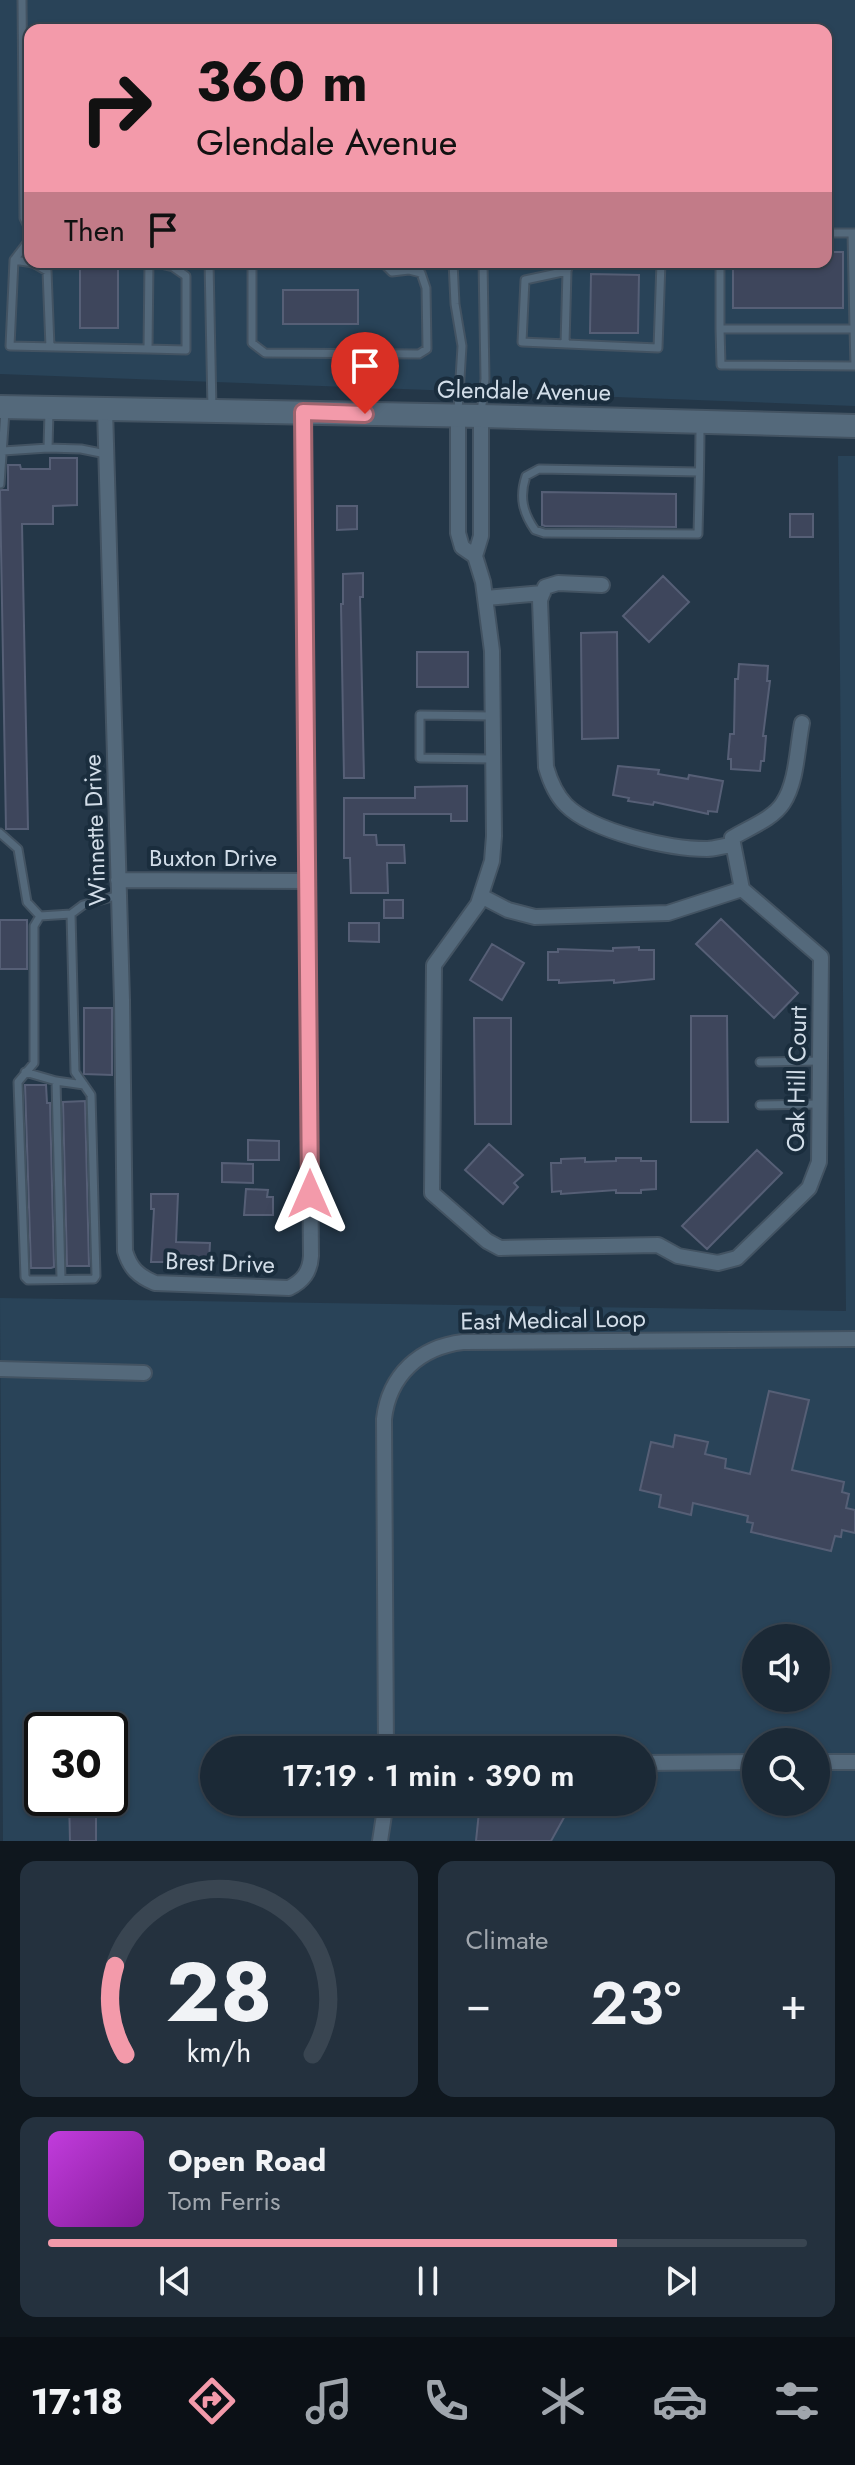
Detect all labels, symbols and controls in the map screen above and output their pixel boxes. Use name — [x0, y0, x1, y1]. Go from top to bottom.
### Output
text: 360 m — [196, 41, 368, 122]
icon: right — [64, 56, 168, 160]
text: Glendale Avenue — [196, 116, 457, 168]
icon: arrive — [141, 208, 185, 252]
text: Then — [64, 209, 125, 252]
pin — [331, 332, 399, 414]
icon: arrive — [343, 344, 387, 388]
street label: Glendale Avenue — [437, 371, 611, 410]
street label: Winnette Drive — [74, 753, 115, 907]
street label: Buxton Drive — [149, 840, 277, 875]
street label: Oak Hill Court — [778, 1005, 815, 1152]
position arrow — [268, 1152, 352, 1236]
street label: Brest Drive — [165, 1243, 275, 1282]
street label: East Medical Loop — [460, 1300, 646, 1339]
map controls — [742, 1624, 830, 1816]
button: sound — [742, 1624, 830, 1712]
speed limit sign: 30 — [24, 1712, 128, 1816]
button: search — [742, 1728, 830, 1816]
text: 17:19 · 1 min · 390 m — [282, 1754, 574, 1797]
text: Climate — [466, 1921, 548, 1959]
text: 28 — [165, 1932, 272, 2052]
text: 23° — [590, 1960, 681, 2047]
text: − — [466, 1972, 491, 2036]
text: + — [780, 1972, 807, 2036]
text: km/h — [186, 2031, 251, 2073]
text: Open Road — [168, 2139, 326, 2182]
text: Tom Ferris — [168, 2182, 280, 2220]
icon: previous — [153, 2259, 197, 2303]
icon: pause — [406, 2259, 450, 2303]
icon: next — [659, 2259, 703, 2303]
icon: directions — [184, 2373, 240, 2429]
icon: music — [301, 2373, 357, 2429]
icon: phone — [418, 2373, 474, 2429]
icon: climate — [535, 2373, 591, 2429]
icon: car — [652, 2373, 708, 2429]
icon: filters — [769, 2373, 825, 2429]
text: 17:18 — [30, 2375, 123, 2427]

